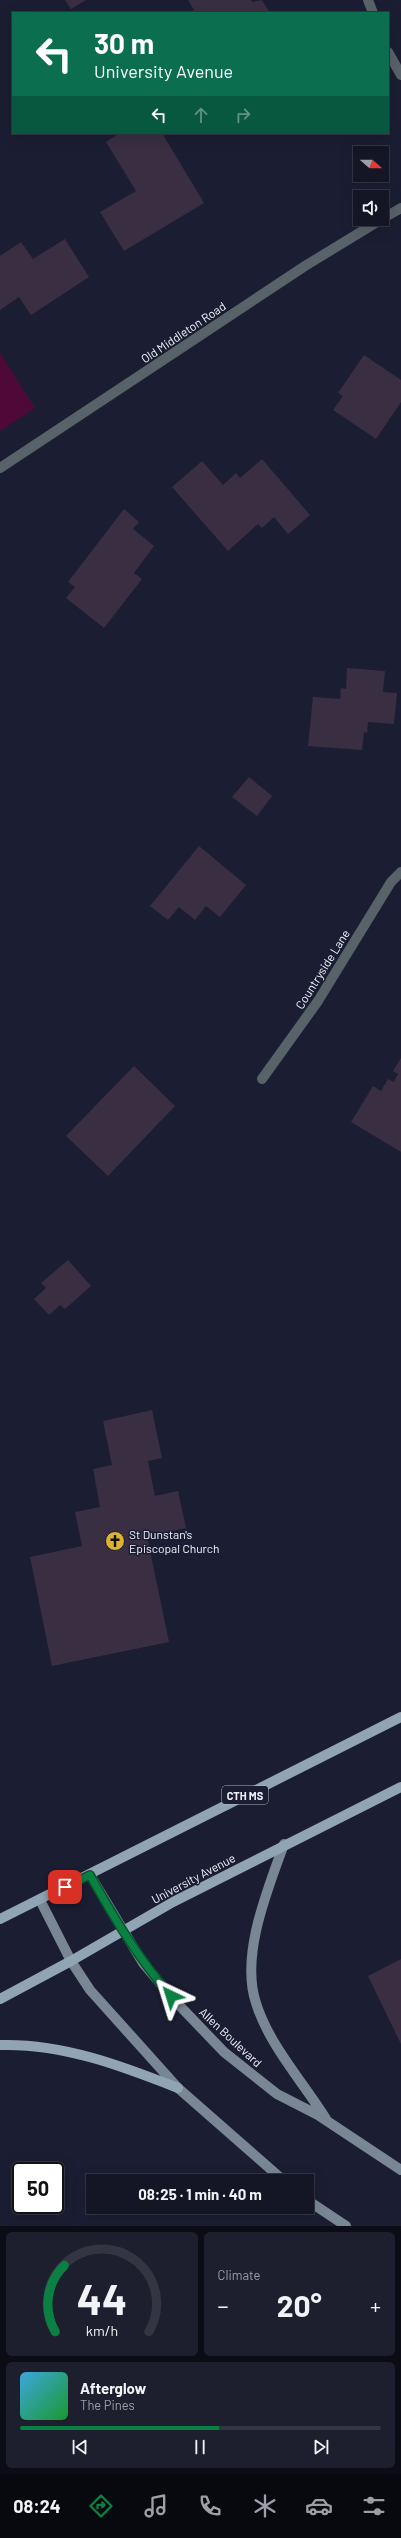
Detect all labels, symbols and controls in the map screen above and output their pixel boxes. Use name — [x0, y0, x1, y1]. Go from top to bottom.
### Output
text: 30 m — [94, 26, 154, 60]
icon: left — [28, 28, 80, 80]
text: University Avenue — [94, 60, 233, 82]
icon: left — [148, 104, 170, 126]
icon: ahead — [190, 104, 212, 126]
icon: right — [232, 104, 254, 126]
north arrow — [353, 146, 389, 182]
map controls — [353, 146, 389, 226]
button: sound — [353, 190, 389, 226]
street label: Old Middleton Road — [138, 298, 228, 366]
street label: Countryside Lane — [292, 927, 352, 1011]
place label: St Dunstan's Episcopal Church — [129, 1527, 220, 1555]
church icon: St Dunstan's Episcopal Church — [104, 1530, 126, 1552]
road number: CTH MS — [222, 1786, 268, 1804]
street label: University Avenue — [149, 1850, 237, 1906]
pin — [48, 1870, 82, 1904]
icon: arrive — [54, 1876, 76, 1898]
position arrow — [150, 1975, 192, 2017]
street label: Allen Boulevard — [197, 2005, 265, 2069]
speed limit sign: 50 — [12, 2162, 64, 2214]
text: 08:25 · 1 min · 40 m — [138, 2185, 262, 2203]
text: Climate — [218, 2267, 261, 2283]
text: 44 — [77, 2273, 127, 2323]
text: 20° — [277, 2287, 322, 2323]
text: − — [218, 2292, 229, 2318]
text: + — [370, 2292, 381, 2318]
text: km/h — [86, 2322, 118, 2339]
text: Afterglow — [80, 2379, 146, 2397]
text: The Pines — [80, 2397, 135, 2413]
icon: previous — [69, 2436, 91, 2458]
icon: pause — [189, 2436, 211, 2458]
icon: next — [310, 2436, 332, 2458]
icon: directions — [87, 2492, 115, 2520]
icon: music — [142, 2492, 170, 2520]
icon: phone — [196, 2492, 224, 2520]
icon: climate — [251, 2492, 279, 2520]
icon: car — [305, 2492, 333, 2520]
icon: filters — [360, 2492, 388, 2520]
text: 08:24 — [13, 2495, 61, 2517]

